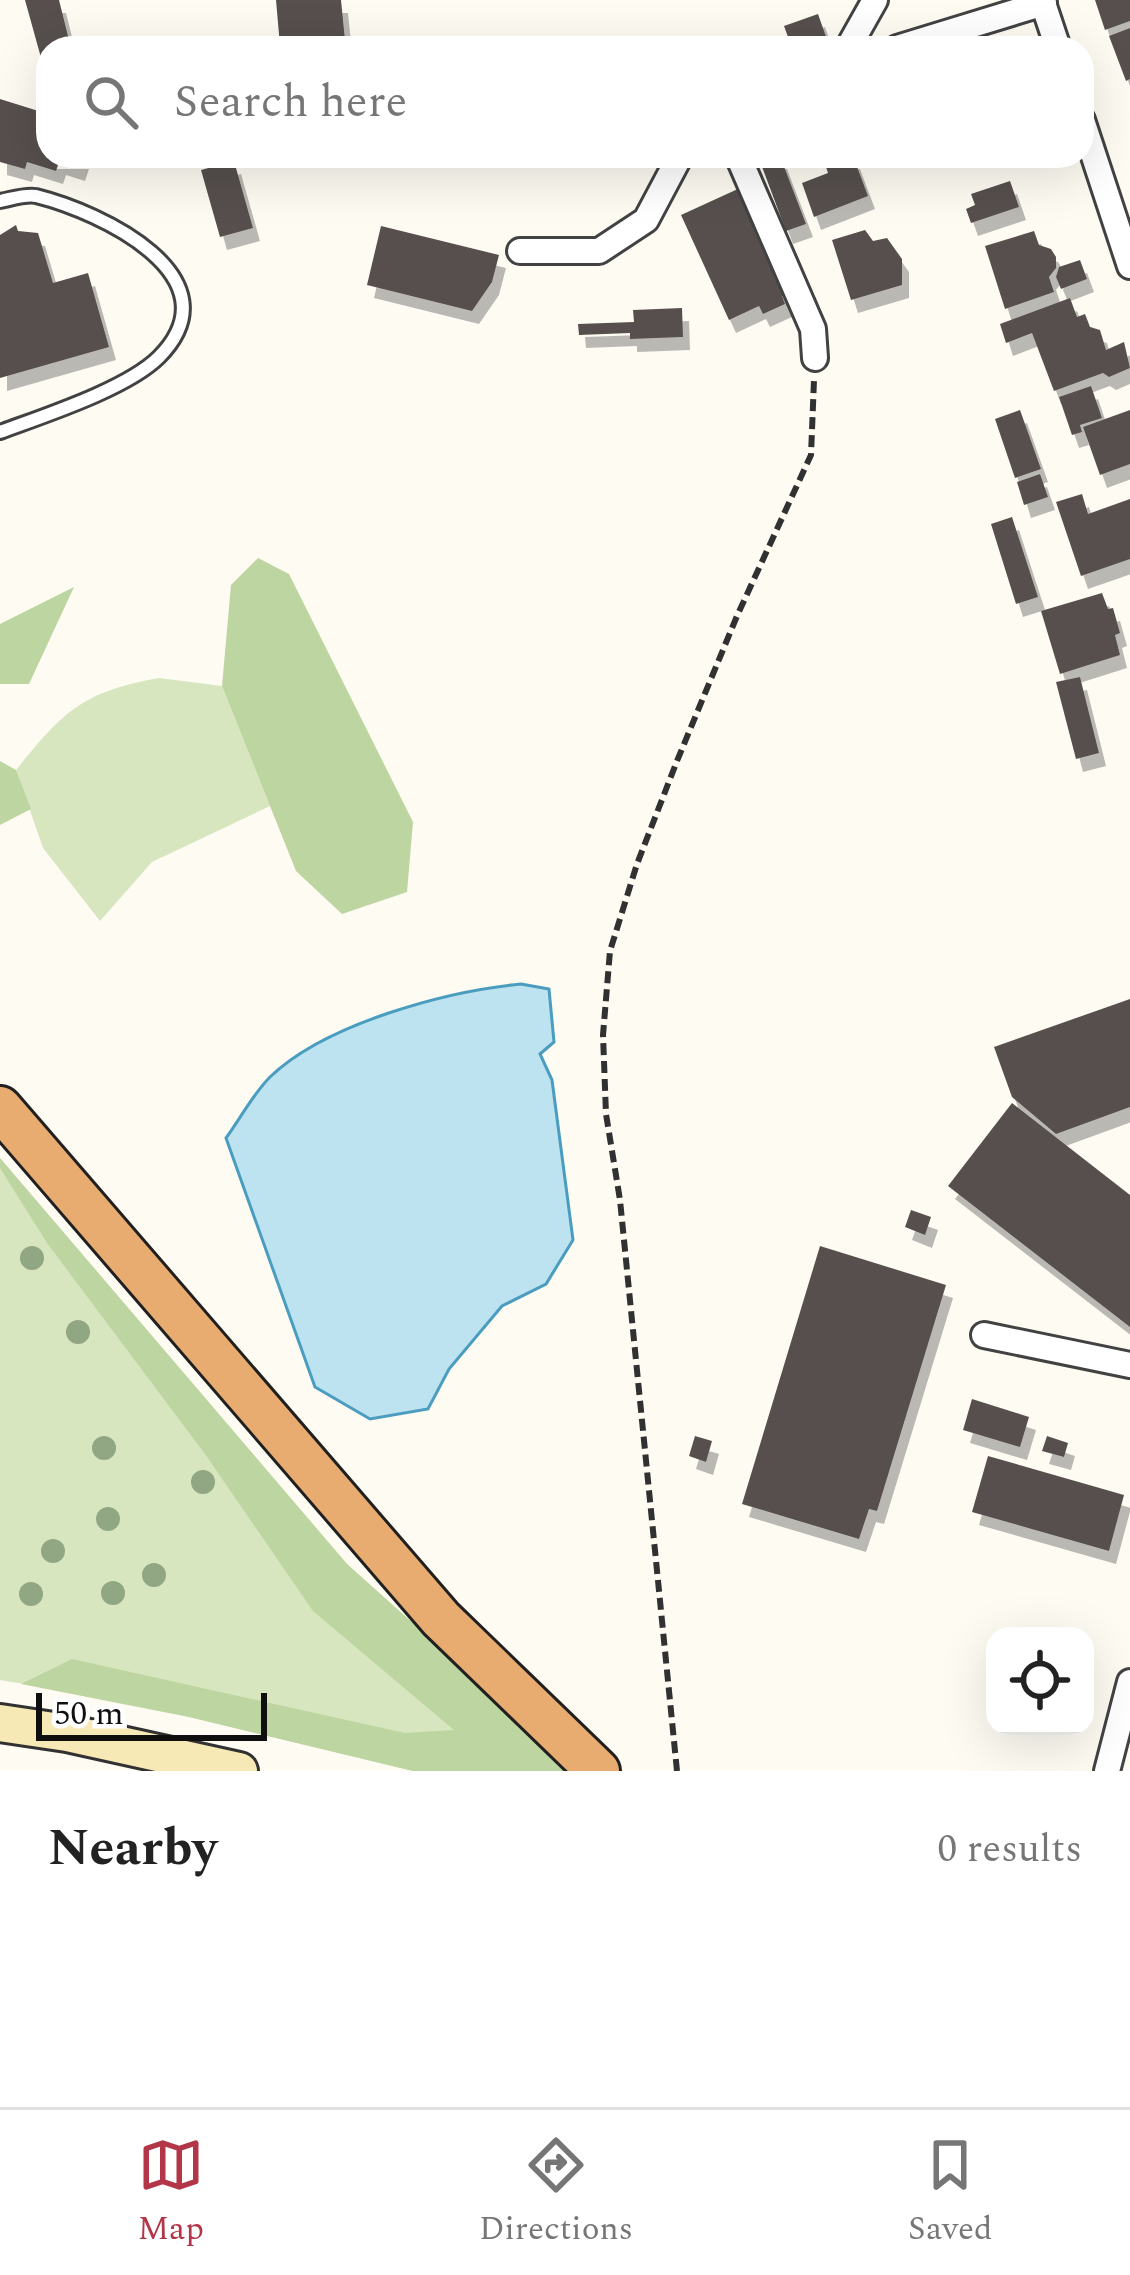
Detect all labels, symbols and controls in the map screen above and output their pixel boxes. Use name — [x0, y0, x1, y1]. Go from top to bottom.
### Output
search box — [36, 36, 1094, 168]
text: Search here — [174, 68, 407, 137]
icon: search — [78, 69, 144, 135]
map controls — [986, 1627, 1094, 1735]
button: locate — [986, 1627, 1094, 1735]
scale bar — [36, 1687, 267, 1740]
text: 50 m — [54, 1689, 124, 1739]
text: Nearby — [48, 1810, 217, 1888]
text: 0 results — [938, 1820, 1082, 1879]
tab: Map — [137, 2132, 204, 2254]
tab: Directions — [479, 2132, 633, 2254]
tab: Saved — [908, 2132, 993, 2254]

